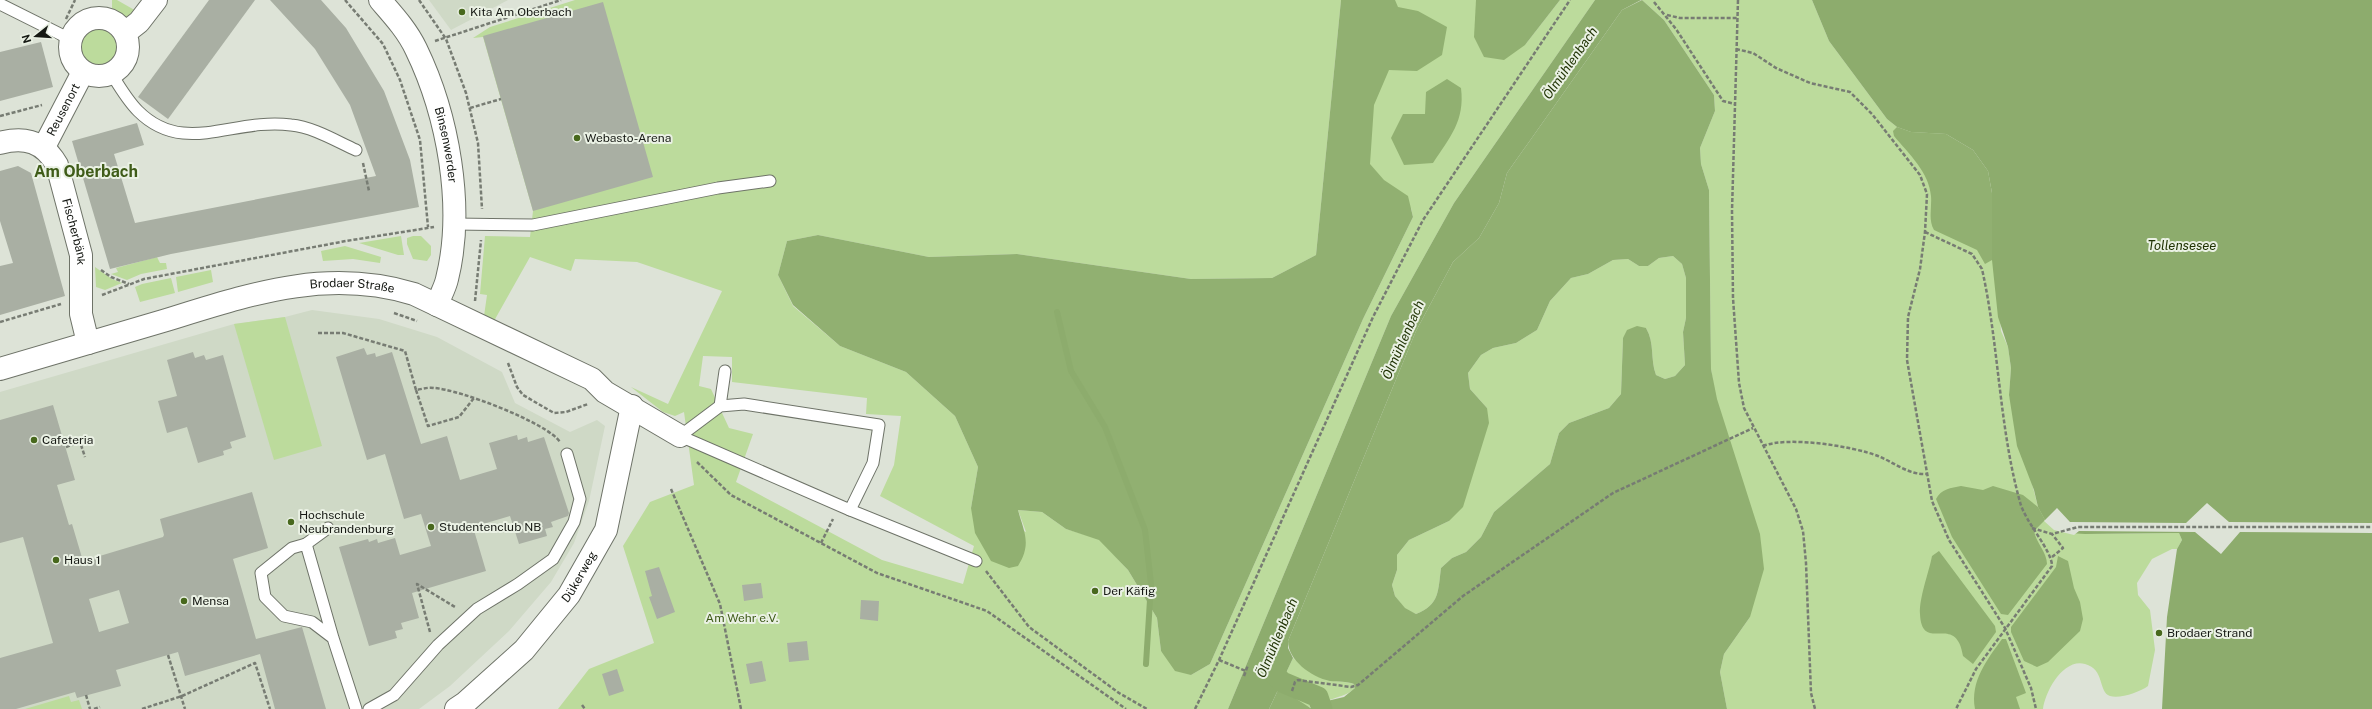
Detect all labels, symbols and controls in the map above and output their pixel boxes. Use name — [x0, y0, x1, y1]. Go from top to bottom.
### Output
place label: Kita Am Oberbach — [470, 5, 572, 19]
marker: Kita Am Oberbach — [457, 7, 467, 17]
north arrow — [16, 16, 56, 56]
water label: Ölmühlenbach — [1540, 24, 1600, 102]
text: N — [19, 33, 33, 45]
street label: Reusenort — [44, 81, 83, 138]
street label: Binsenwerder — [432, 105, 460, 184]
place label: Webasto-Arena — [585, 131, 671, 145]
marker: Webasto-Arena — [572, 133, 582, 143]
district label: Am Oberbach — [34, 162, 138, 181]
street label: Fischerbänk — [59, 197, 89, 265]
water label: Tollensesee — [2148, 238, 2216, 253]
street label: Brodaer Straße — [309, 276, 396, 296]
water label: Ölmühlenbach — [1379, 298, 1427, 382]
place label: Cafeteria — [42, 433, 93, 447]
marker: Cafeteria — [29, 435, 39, 445]
place label: Hochschule Neubrandenburg — [299, 508, 394, 536]
marker: Hochschule Neubrandenburg — [286, 517, 296, 527]
place label: Studentenclub NB — [439, 520, 541, 534]
marker: Studentenclub NB — [426, 522, 436, 532]
street label: Dükerweg — [559, 549, 599, 605]
place label: Haus 1 — [64, 553, 101, 567]
marker: Haus 1 — [51, 555, 61, 565]
place label: Der Käfig — [1103, 584, 1155, 598]
marker: Der Käfig — [1090, 586, 1100, 596]
place label: Mensa — [192, 594, 229, 608]
marker: Mensa — [179, 596, 189, 606]
water label: Ölmühlenbach — [1254, 596, 1300, 680]
park label: Am Wehr e.V. — [706, 611, 778, 625]
place label: Brodaer Strand — [2167, 626, 2252, 640]
marker: Brodaer Strand — [2154, 628, 2164, 638]

